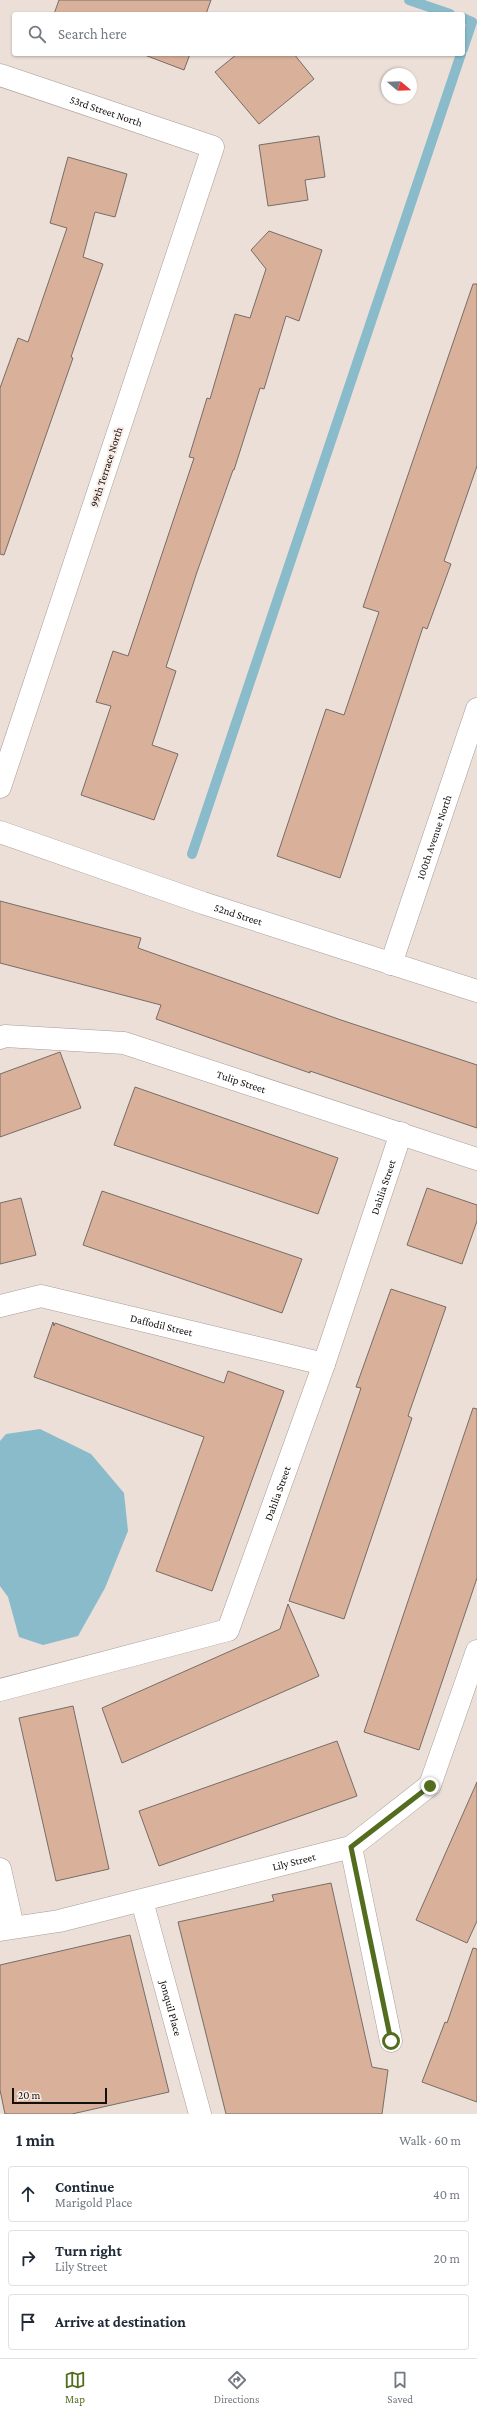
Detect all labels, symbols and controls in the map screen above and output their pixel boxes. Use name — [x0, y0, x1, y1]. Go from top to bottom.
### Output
search box — [12, 12, 465, 56]
icon: search — [26, 23, 48, 45]
text: Search here — [58, 26, 127, 42]
north arrow — [381, 68, 417, 104]
street label: 53rd Street North — [68, 93, 144, 129]
street label: 99th Terrace North — [87, 425, 125, 508]
street label: 100th Avenue North — [414, 793, 454, 881]
street label: 52nd Street — [213, 901, 264, 928]
street label: Tulip Street — [215, 1068, 268, 1095]
street label: Dahlia Street — [368, 1158, 398, 1216]
street label: Daffodil Street — [129, 1312, 194, 1338]
street label: Dahlia Street — [262, 1464, 293, 1522]
route end — [421, 1777, 439, 1795]
street label: Lily Street — [271, 1850, 317, 1873]
street label: Jonquil Place — [157, 1978, 184, 2037]
route start — [382, 2032, 400, 2050]
scale bar — [12, 2086, 107, 2105]
text: 20 m — [18, 2089, 40, 2101]
text: 1 min — [16, 2131, 55, 2150]
text: Walk · 60 m — [399, 2133, 461, 2148]
text: Continue — [55, 2179, 114, 2195]
icon: ahead — [17, 2183, 39, 2205]
text: 40 m — [433, 2187, 460, 2202]
text: Marigold Place — [55, 2195, 132, 2210]
text: Turn right — [55, 2243, 122, 2259]
icon: right — [17, 2247, 39, 2269]
text: 20 m — [434, 2251, 460, 2266]
text: Lily Street — [55, 2259, 107, 2274]
icon: arrive — [17, 2311, 39, 2333]
text: Arrive at destination — [55, 2314, 186, 2330]
tab: Map — [64, 2369, 86, 2405]
tab: Directions — [214, 2369, 259, 2405]
tab: Saved — [387, 2369, 413, 2405]

